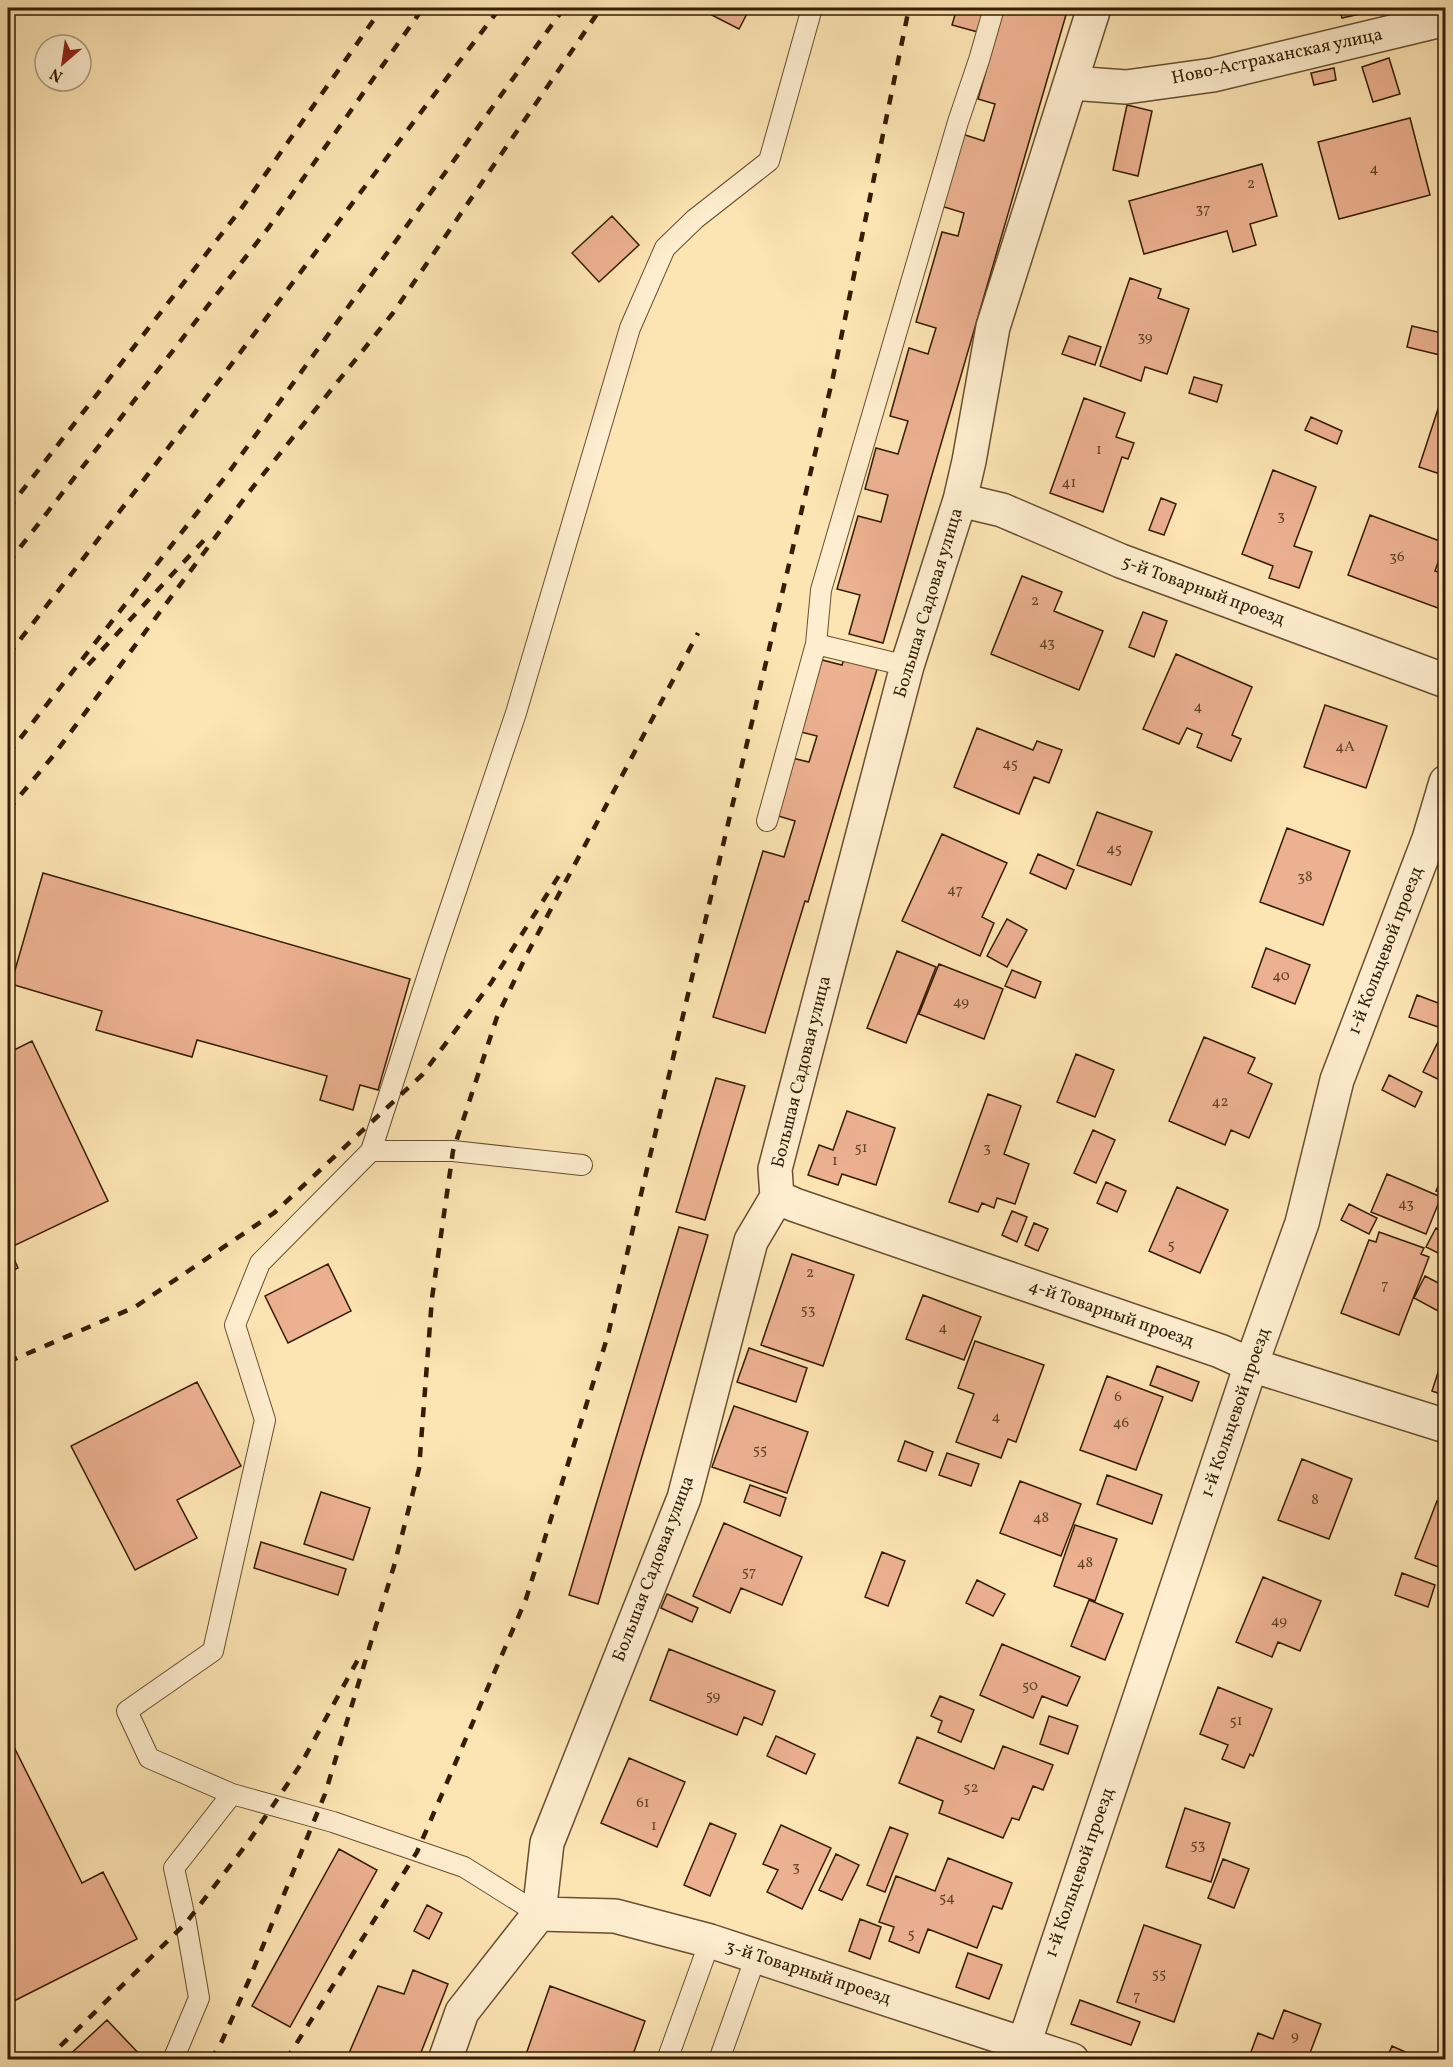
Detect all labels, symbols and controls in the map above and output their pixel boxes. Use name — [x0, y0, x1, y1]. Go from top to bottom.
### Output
street label: Ново-Астраханская улица — [1169, 22, 1385, 92]
north arrow — [33, 33, 93, 93]
text: N — [46, 62, 67, 87]
house number: 4 — [1370, 159, 1379, 180]
house number: 2 — [1247, 174, 1255, 195]
house number: 37 — [1196, 199, 1210, 220]
house number: 39 — [1137, 327, 1153, 348]
house number: 1 — [1096, 440, 1102, 461]
house number: 41 — [1062, 473, 1076, 494]
street label: Большая Садовая улица — [888, 505, 970, 701]
house number: 3 — [1277, 506, 1285, 527]
house number: 36 — [1389, 547, 1405, 568]
street label: 5-й Товарный проезд — [1118, 550, 1288, 632]
house number: 2 — [1031, 591, 1039, 612]
house number: 43 — [1039, 633, 1055, 654]
house number: 4 — [1194, 697, 1203, 718]
house number: 4А — [1335, 737, 1355, 758]
house number: 45 — [1002, 754, 1018, 775]
house number: 45 — [1106, 839, 1122, 860]
street label: 1-й Кольцевой проезд — [1342, 863, 1430, 1039]
house number: 38 — [1297, 867, 1313, 888]
house number: 47 — [947, 880, 963, 901]
house number: 40 — [1272, 966, 1290, 987]
street label: Большая Садовая улица — [766, 973, 838, 1171]
house number: 49 — [953, 992, 969, 1013]
house number: 42 — [1211, 1092, 1229, 1113]
house number: 51 — [854, 1138, 868, 1159]
house number: 3 — [983, 1138, 991, 1159]
house number: 1 — [832, 1151, 838, 1172]
house number: 43 — [1398, 1194, 1414, 1215]
house number: 5 — [1167, 1235, 1175, 1256]
house number: 2 — [806, 1263, 814, 1284]
street label: 4-й Товарный проезд — [1025, 1274, 1197, 1354]
house number: 7 — [1381, 1275, 1389, 1296]
house number: 53 — [801, 1300, 815, 1321]
house number: 4 — [939, 1318, 948, 1339]
street label: 1-й Кольцевой проезд — [1195, 1325, 1277, 1501]
house number: 6 — [1114, 1387, 1122, 1408]
house number: 4 — [992, 1407, 1001, 1428]
house number: 46 — [1113, 1413, 1129, 1434]
house number: 55 — [753, 1440, 767, 1461]
street label: Большая Садовая улица — [607, 1472, 701, 1666]
house number: 8 — [1311, 1490, 1319, 1511]
house number: 48 — [1033, 1508, 1049, 1529]
house number: 48 — [1077, 1553, 1093, 1574]
house number: 57 — [742, 1562, 756, 1583]
house number: 49 — [1271, 1611, 1287, 1632]
house number: 50 — [1022, 1676, 1038, 1697]
house number: 59 — [706, 1686, 721, 1707]
house number: 51 — [1229, 1711, 1243, 1732]
house number: 52 — [963, 1778, 979, 1799]
street label: 1-й Кольцевой проезд — [1039, 1785, 1121, 1961]
house number: 61 — [636, 1793, 650, 1814]
house number: 1 — [651, 1816, 657, 1837]
house number: 53 — [1191, 1835, 1205, 1856]
house number: 3 — [792, 1857, 800, 1878]
house number: 54 — [939, 1888, 955, 1909]
house number: 5 — [907, 1924, 915, 1945]
street label: 3-й Товарный проезд — [722, 1934, 894, 2012]
house number: 55 — [1152, 1964, 1166, 1985]
house number: 7 — [1133, 1986, 1141, 2007]
house number: 9 — [1291, 2026, 1299, 2047]

